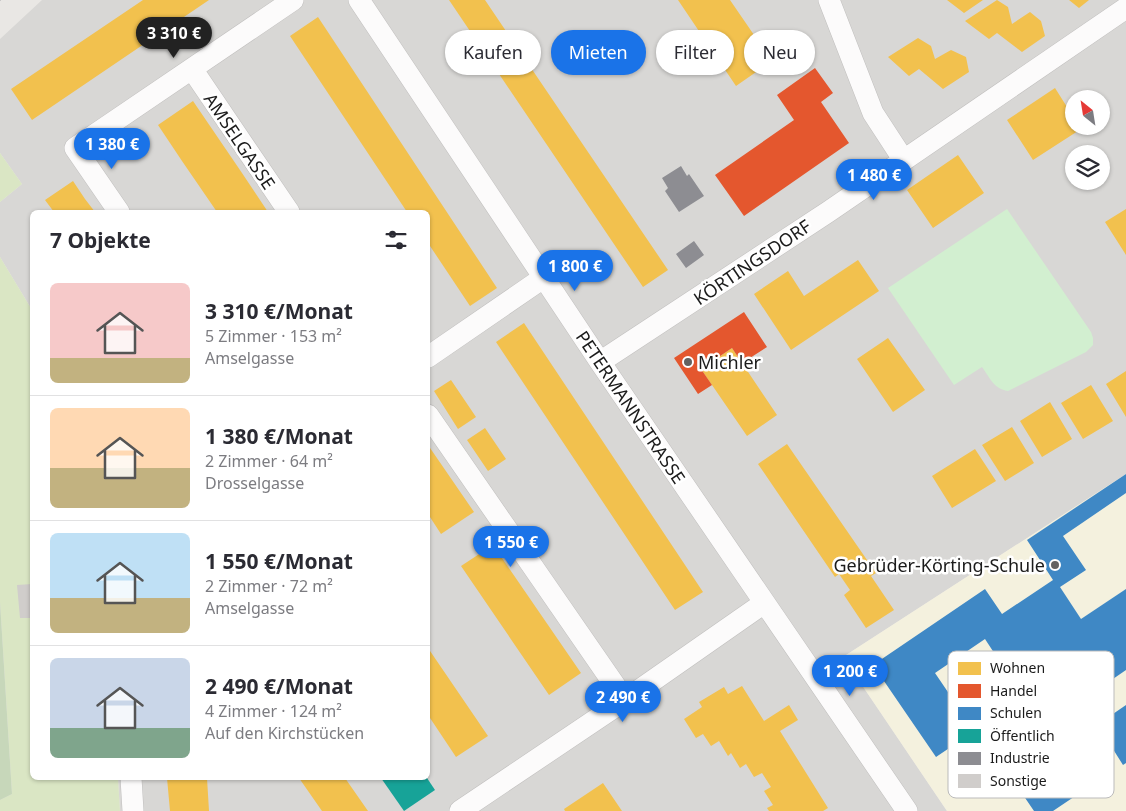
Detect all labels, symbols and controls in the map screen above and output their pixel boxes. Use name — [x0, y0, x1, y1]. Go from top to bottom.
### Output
pin: 3 310 € — [128, 17, 220, 59]
text: 3 310 € — [147, 22, 201, 44]
chip: Kaufen — [445, 30, 541, 75]
chip: Mieten — [551, 30, 646, 75]
chip: Filter — [656, 30, 734, 75]
chip: Neu — [744, 30, 815, 75]
street label: AMSELGASSE — [199, 88, 281, 194]
north arrow — [1065, 90, 1110, 135]
map controls — [1065, 90, 1110, 190]
pin: 1 380 € — [66, 128, 158, 170]
text: 1 380 € — [85, 133, 139, 155]
button: layers — [1065, 145, 1110, 190]
pin: 1 480 € — [828, 158, 920, 201]
text: 1 480 € — [847, 164, 901, 186]
street label: KÖRTINGSDORF — [689, 214, 815, 310]
text: 7 Objekte — [50, 226, 151, 254]
icon: filters — [382, 226, 410, 254]
pin: 1 800 € — [529, 250, 621, 292]
text: 1 800 € — [548, 255, 602, 277]
text: 3 310 €/Monat — [205, 297, 353, 325]
icon: home — [90, 303, 150, 363]
text: 5 Zimmer · 153 m² — [205, 325, 342, 347]
street label: PETERMANNSTRASSE — [571, 326, 691, 488]
text: Amselgasse — [205, 347, 294, 369]
place label: Michler — [698, 350, 762, 374]
marker: Michler — [682, 356, 694, 368]
text: 1 380 €/Monat — [205, 422, 353, 450]
icon: home — [90, 428, 150, 488]
text: 2 Zimmer · 64 m² — [205, 450, 333, 472]
text: Drosselgasse — [205, 472, 304, 494]
pin: 1 550 € — [465, 526, 557, 568]
text: 1 550 € — [484, 531, 538, 553]
text: 1 550 €/Monat — [205, 547, 353, 575]
icon: home — [90, 553, 150, 613]
place label: Gebrüder-Körting-Schule — [834, 553, 1045, 577]
marker: Gebrüder-Körting-Schule — [1049, 559, 1061, 571]
text: 2 Zimmer · 72 m² — [205, 575, 333, 597]
text: Amselgasse — [205, 597, 294, 619]
legend — [948, 651, 1114, 798]
pin: 1 200 € — [804, 654, 896, 697]
text: Wohnen — [990, 658, 1045, 677]
text: 1 200 € — [823, 660, 877, 682]
text: 2 490 €/Monat — [205, 672, 353, 700]
icon: home — [90, 678, 150, 738]
pin: 2 490 € — [577, 680, 669, 723]
text: Handel — [990, 681, 1037, 700]
text: 2 490 € — [596, 686, 650, 708]
text: 4 Zimmer · 124 m² — [205, 700, 342, 722]
text: Schulen — [990, 703, 1042, 722]
text: Auf den Kirchstücken — [205, 722, 364, 744]
text: Öffentlich — [990, 726, 1055, 745]
text: Industrie — [990, 748, 1050, 767]
text: Sonstige — [990, 771, 1047, 790]

